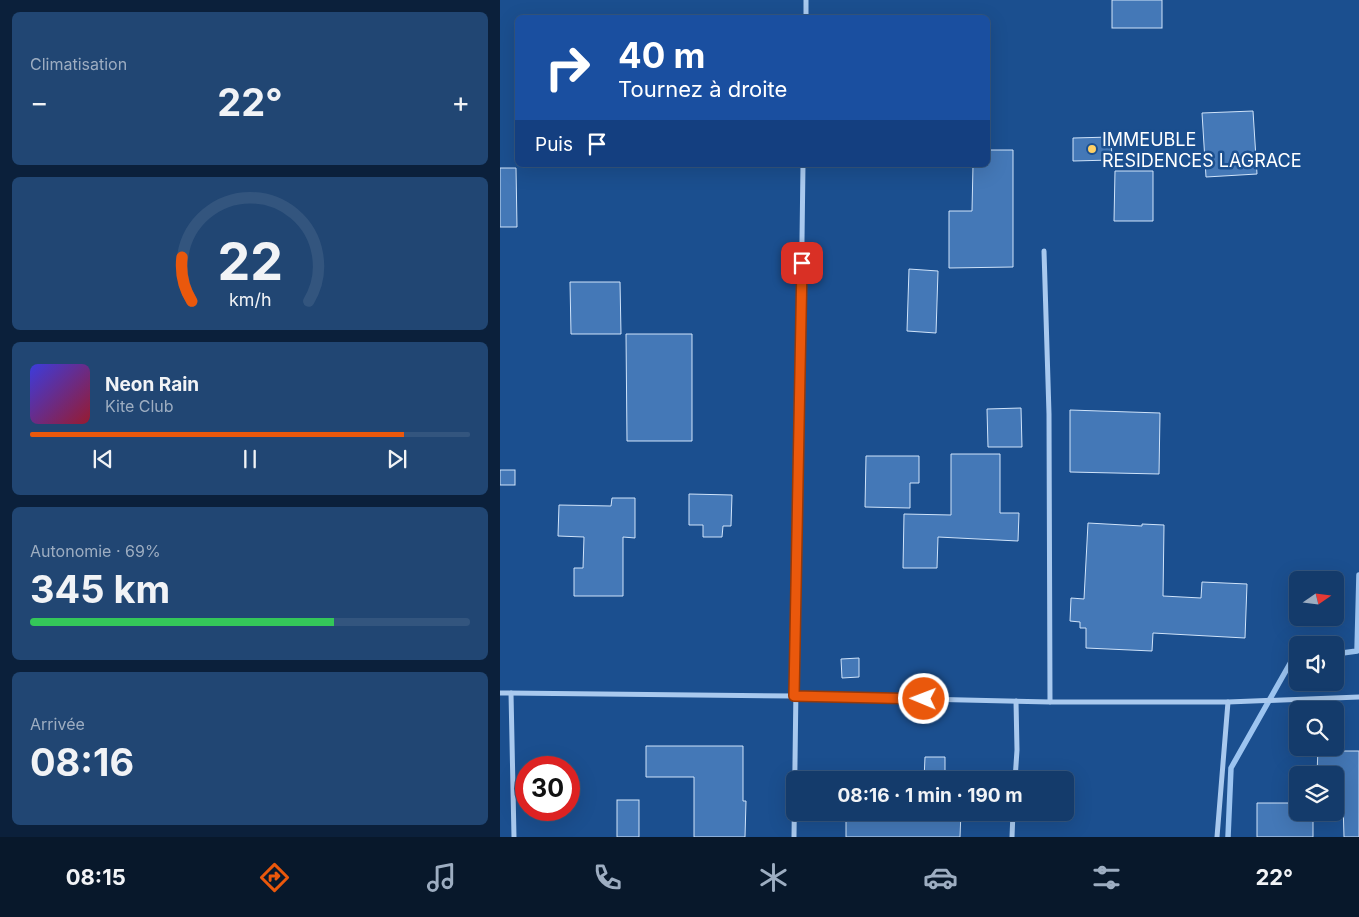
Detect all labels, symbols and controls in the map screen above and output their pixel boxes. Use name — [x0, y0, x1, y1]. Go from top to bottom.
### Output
text: 40 m — [618, 34, 706, 76]
icon: right — [535, 35, 600, 100]
text: Climatisation — [30, 54, 127, 74]
text: Tournez à droite — [618, 76, 787, 102]
text: 22° — [217, 79, 283, 125]
text: − — [30, 85, 49, 119]
text: + — [451, 85, 470, 119]
place label: IMMEUBLE RESIDENCES LAGRACE — [1102, 129, 1302, 171]
icon: arrive — [583, 130, 611, 158]
text: Puis — [535, 133, 573, 156]
marker: IMMEUBLE RESIDENCES LAGRACE — [1086, 143, 1098, 155]
text: 22 — [217, 230, 283, 293]
pin — [781, 242, 823, 284]
icon: arrive — [788, 249, 816, 277]
text: km/h — [229, 289, 271, 310]
text: Neon Rain — [105, 373, 199, 396]
text: Kite Club — [105, 396, 174, 416]
icon: previous — [89, 445, 117, 473]
icon: pause — [236, 445, 264, 473]
icon: next — [383, 445, 411, 473]
text: Autonomie · 69% — [30, 541, 161, 561]
text: 345 km — [30, 566, 170, 612]
north arrow — [1289, 571, 1344, 626]
map controls — [1289, 571, 1344, 821]
button: sound — [1289, 636, 1344, 691]
position arrow — [897, 672, 949, 724]
button: search — [1289, 701, 1344, 756]
text: Arrivée — [30, 714, 85, 734]
text: 08:16 — [30, 739, 134, 785]
speed limit sign: 30 — [515, 756, 580, 821]
button: layers — [1289, 766, 1344, 821]
text: 08:16 · 1 min · 190 m — [838, 784, 1022, 807]
icon: directions — [257, 860, 292, 895]
icon: music — [424, 860, 459, 895]
icon: phone — [590, 860, 625, 895]
icon: climate — [756, 860, 791, 895]
icon: car — [923, 860, 958, 895]
icon: filters — [1089, 860, 1124, 895]
text: 08:15 — [66, 864, 126, 890]
text: 22° — [1255, 864, 1293, 890]

